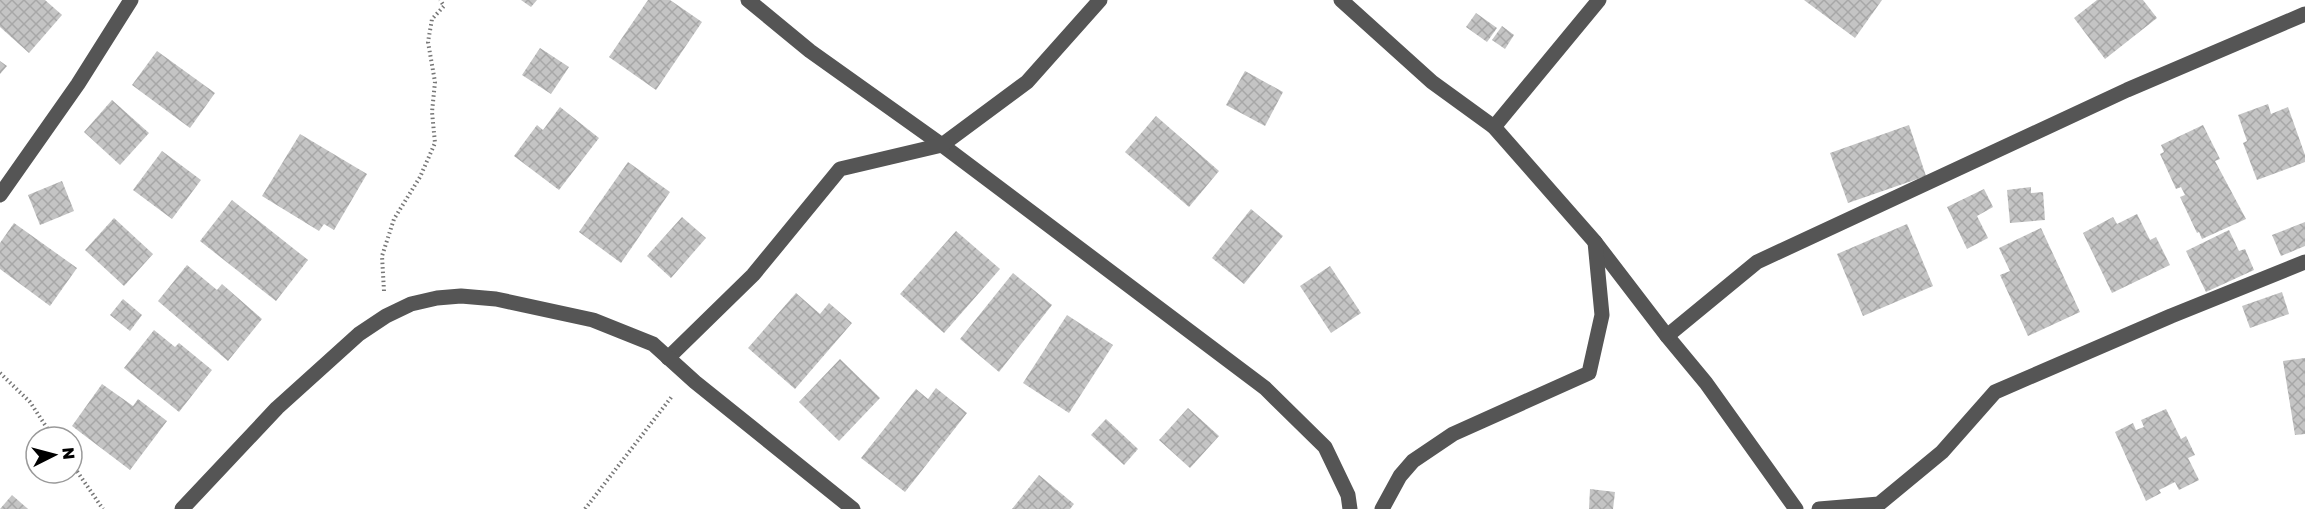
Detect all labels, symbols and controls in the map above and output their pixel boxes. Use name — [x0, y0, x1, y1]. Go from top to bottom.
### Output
north arrow — [24, 425, 84, 485]
text: N — [58, 446, 79, 461]

